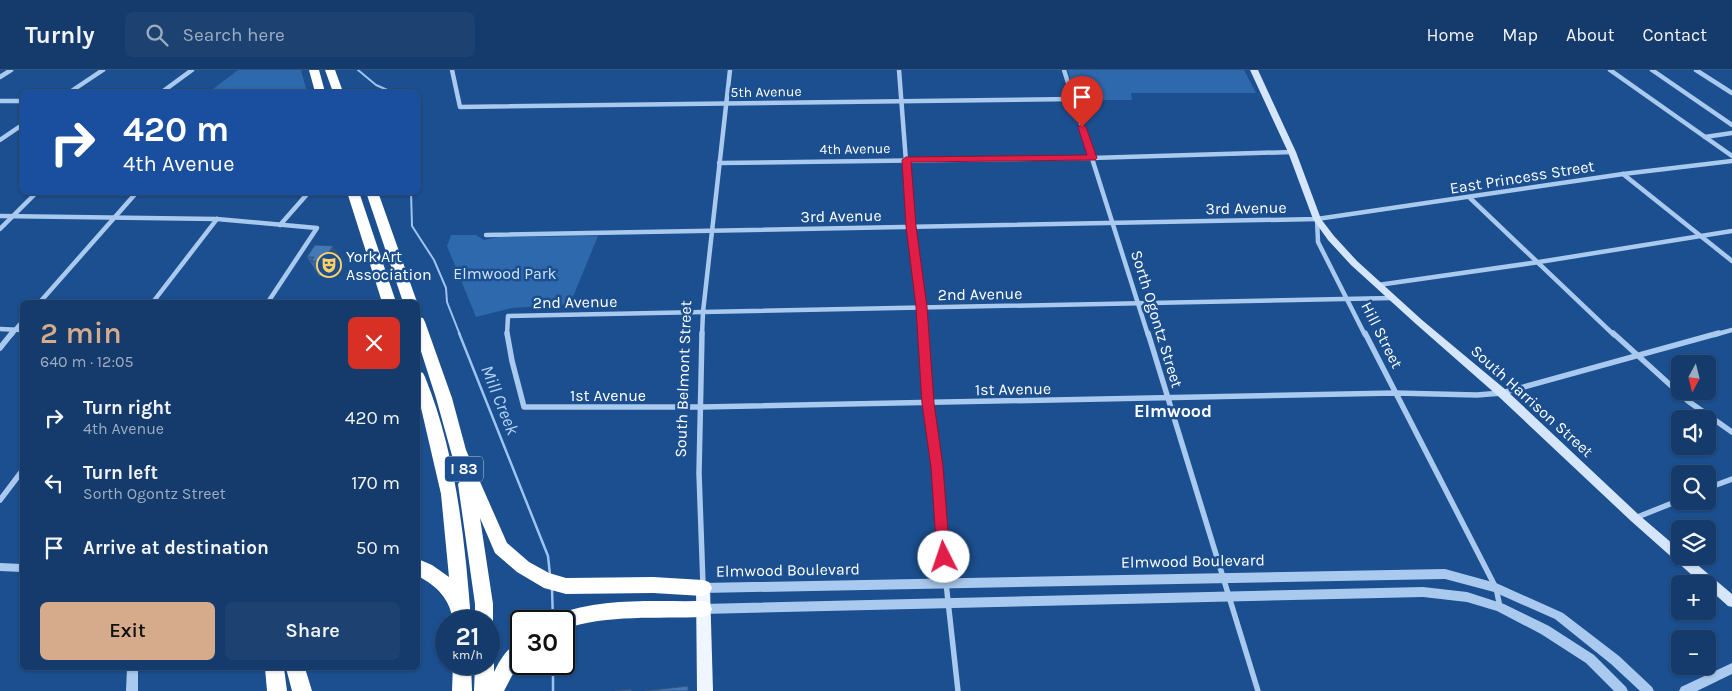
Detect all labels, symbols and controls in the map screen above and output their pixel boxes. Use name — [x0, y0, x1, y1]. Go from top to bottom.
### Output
search box — [125, 12, 475, 57]
text: Turnly — [25, 21, 95, 49]
icon: search — [143, 21, 171, 49]
text: Search here — [183, 24, 285, 46]
text: Home — [1426, 24, 1474, 46]
text: Map — [1502, 24, 1538, 46]
text: About — [1566, 24, 1615, 46]
text: Contact — [1643, 24, 1707, 46]
pin — [1061, 76, 1103, 127]
street label: 5th Avenue — [730, 83, 802, 101]
icon: arrive — [1068, 83, 1096, 111]
text: 420 m — [123, 109, 229, 150]
icon: right — [40, 110, 105, 175]
street label: 4th Avenue — [819, 140, 891, 158]
text: 4th Avenue — [123, 151, 234, 177]
street label: East Princess Street — [1448, 156, 1596, 198]
street label: 3rd Avenue — [1205, 198, 1287, 218]
street label: 3rd Avenue — [800, 206, 882, 226]
place label: York Art Association — [346, 247, 432, 284]
street label: Sorth Ogontz Street — [1127, 248, 1187, 390]
theatre icon: York Art Association — [316, 252, 342, 278]
park label: Elmwood Park — [453, 264, 557, 283]
street label: 2nd Avenue — [937, 284, 1023, 304]
street label: 2nd Avenue — [532, 292, 618, 312]
street label: Hill Street — [1357, 299, 1407, 371]
street label: South Belmont Street — [671, 300, 695, 458]
text: 2 min — [40, 315, 122, 351]
button: close — [348, 317, 400, 369]
street label: South Harrison Street — [1467, 341, 1597, 461]
text: 640 m · 12:05 — [40, 352, 134, 371]
north arrow — [1671, 355, 1716, 400]
map controls — [1671, 355, 1716, 675]
water label: Mill Creek — [476, 362, 524, 439]
street label: 1st Avenue — [975, 379, 1051, 399]
street label: 1st Avenue — [570, 386, 646, 405]
text: Turn right — [83, 397, 172, 419]
district label: Elmwood — [1134, 400, 1212, 422]
icon: right — [40, 404, 68, 432]
text: 420 m — [345, 407, 400, 429]
button: sound — [1671, 410, 1716, 455]
text: 4th Avenue — [83, 419, 164, 438]
road number: I 83 — [445, 456, 483, 482]
text: Turn left — [83, 462, 158, 484]
button: search — [1671, 465, 1716, 510]
icon: left — [40, 469, 68, 497]
text: 170 m — [351, 472, 400, 494]
text: Sorth Ogontz Street — [83, 484, 226, 503]
button: layers — [1671, 520, 1716, 565]
position arrow — [917, 530, 969, 582]
icon: arrive — [40, 534, 68, 562]
text: Arrive at destination — [83, 537, 269, 559]
text: 50 m — [356, 537, 400, 559]
street label: Elmwood Boulevard — [1121, 550, 1265, 572]
street label: Elmwood Boulevard — [716, 559, 860, 581]
button: + — [1671, 575, 1716, 620]
button: Exit — [40, 602, 215, 660]
button: Share — [225, 602, 400, 660]
speed limit sign: 30 — [510, 610, 575, 675]
text: 21 — [455, 622, 480, 651]
button: − — [1671, 630, 1716, 675]
text: km/h — [452, 648, 483, 662]

